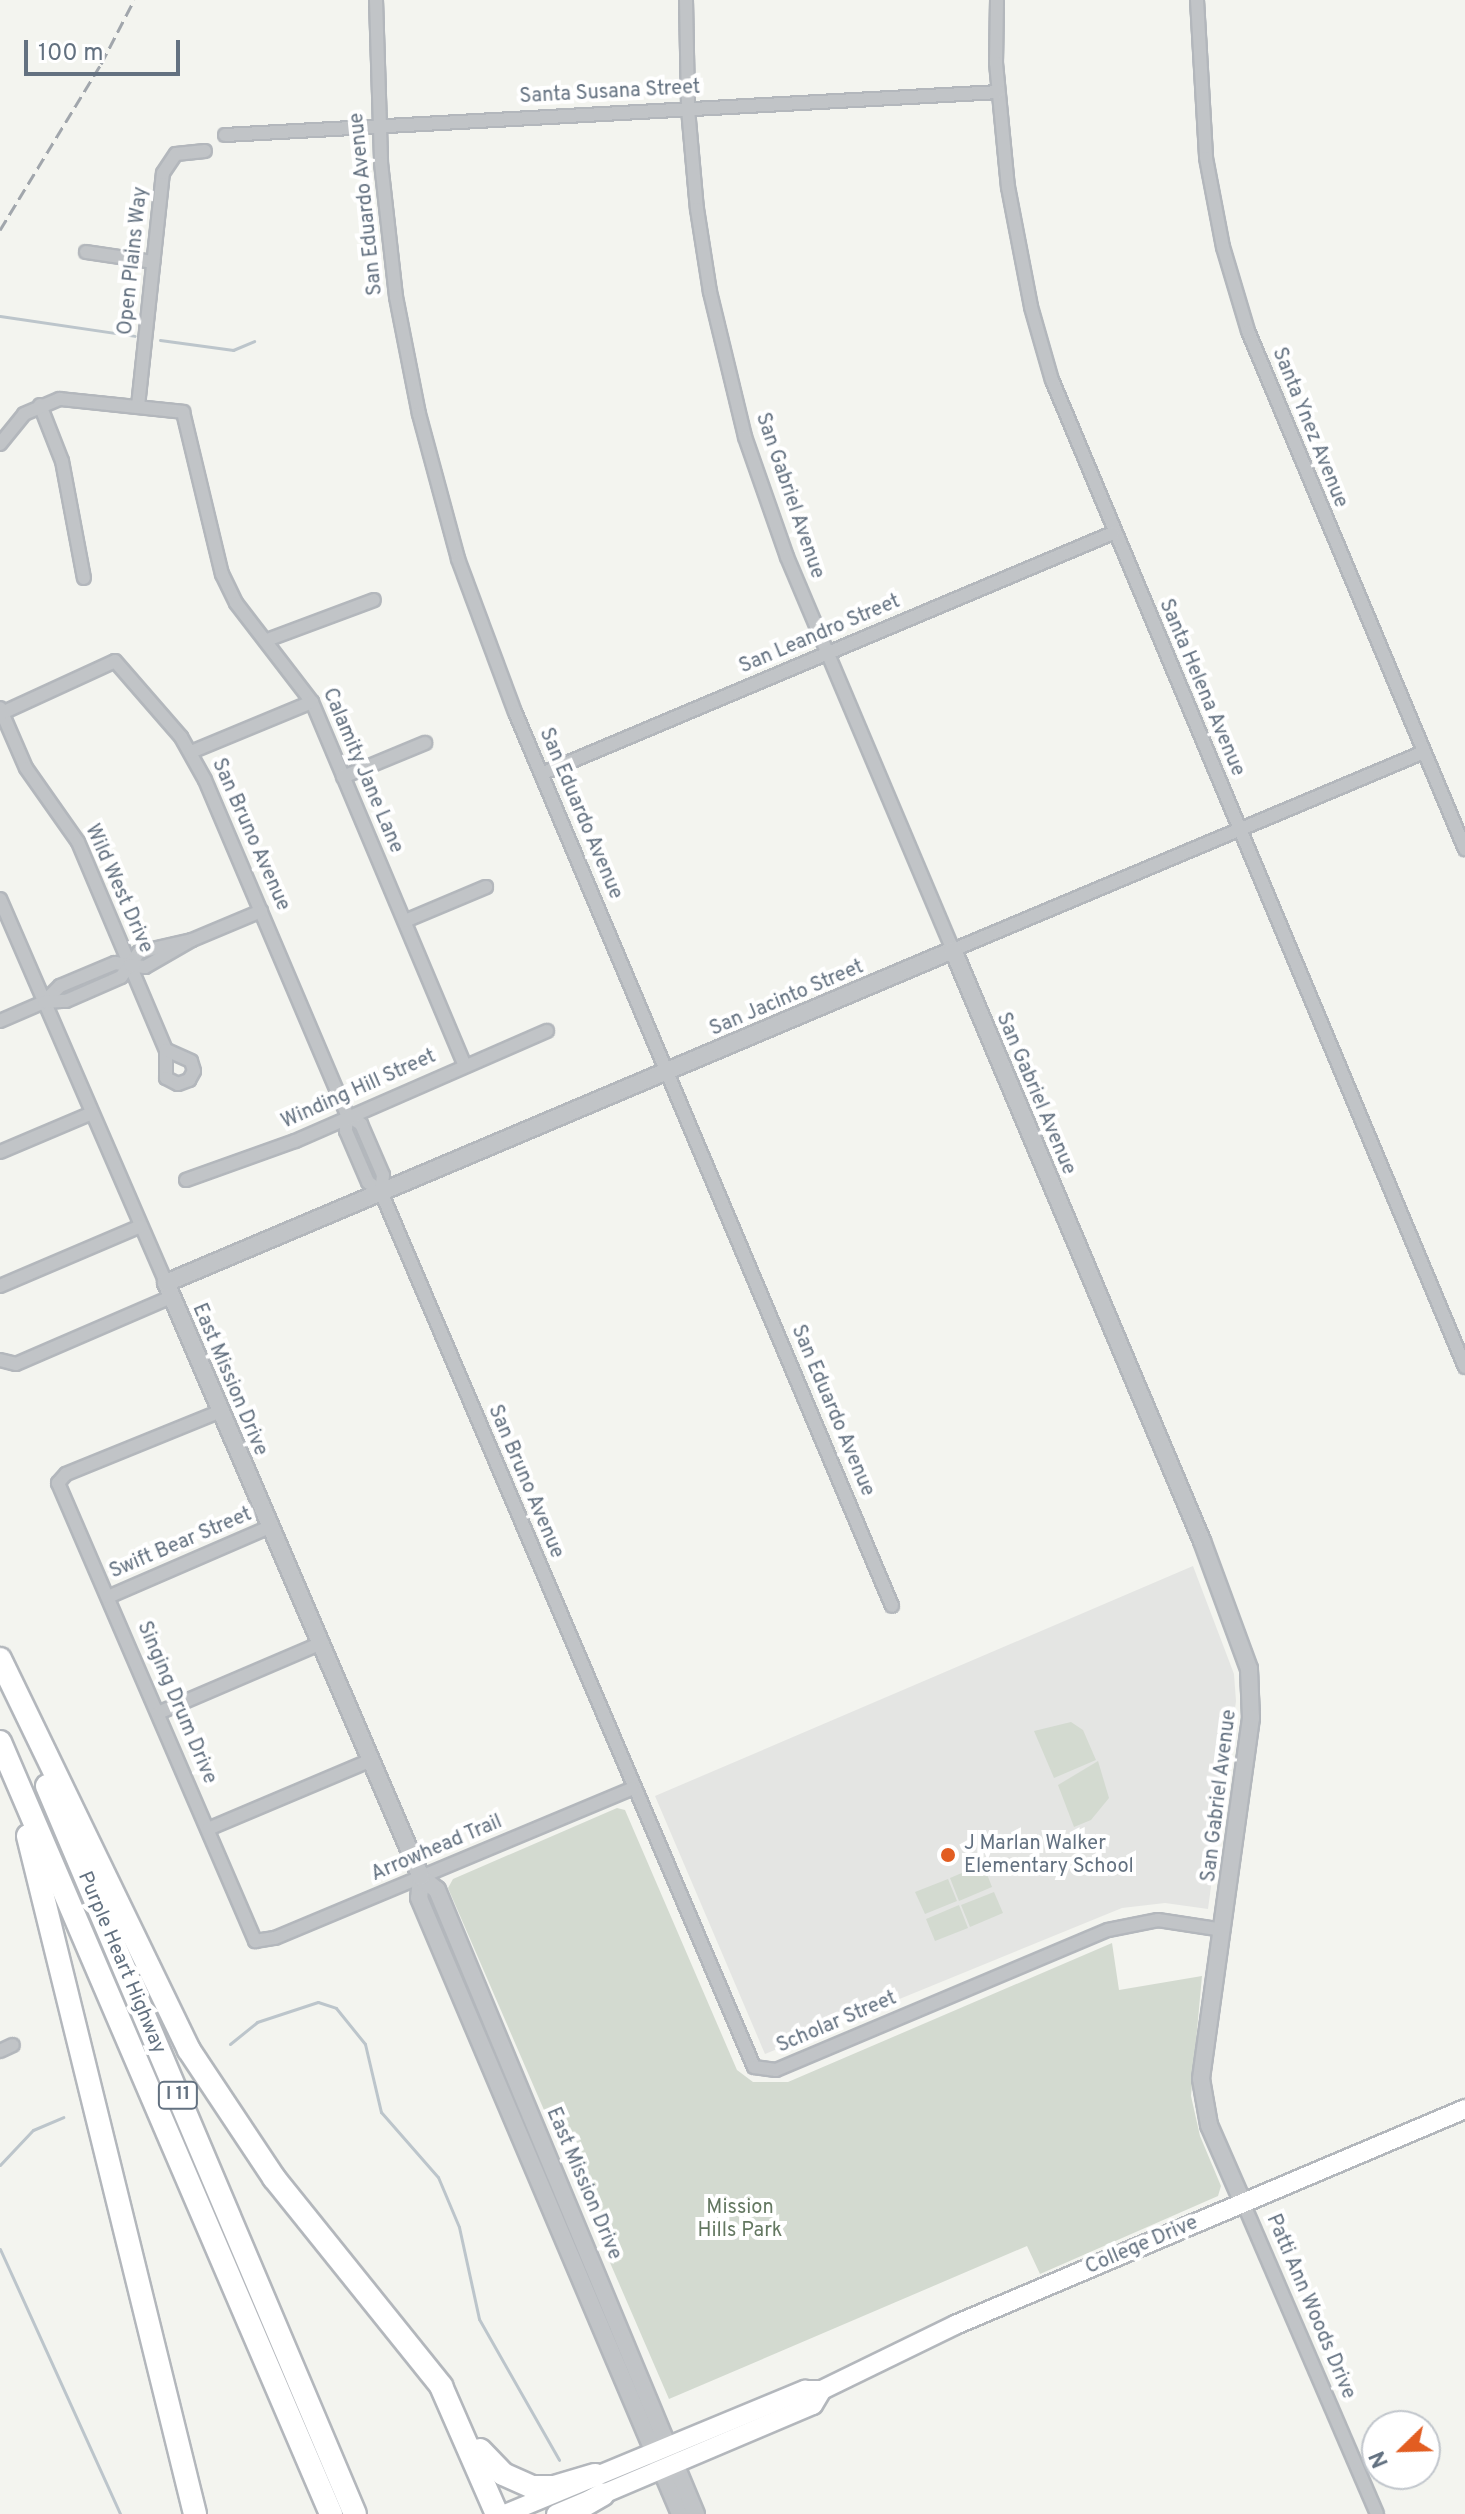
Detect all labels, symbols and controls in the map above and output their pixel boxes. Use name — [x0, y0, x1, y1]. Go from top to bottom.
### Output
scale bar — [28, 24, 184, 74]
text: 100 m — [38, 39, 104, 69]
street label: Santa Susana Street — [519, 76, 701, 110]
street label: San Eduardo Avenue — [345, 111, 389, 297]
street label: Open Plains Way — [114, 185, 154, 337]
street label: Santa Ynez Avenue — [1266, 344, 1352, 512]
street label: San Gabriel Avenue — [749, 410, 829, 582]
street label: San Leandro Street — [736, 590, 904, 680]
street label: Santa Helena Avenue — [1153, 596, 1249, 780]
street label: Calamity Jane Lane — [316, 685, 408, 857]
street label: San Eduardo Avenue — [533, 724, 627, 904]
street label: San Bruno Avenue — [205, 755, 295, 915]
street label: Wild West Drive — [79, 821, 157, 957]
street label: San Jacinto Street — [706, 956, 868, 1042]
street label: San Gabriel Avenue — [990, 1009, 1080, 1179]
street label: Winding Hill Street — [278, 1045, 440, 1135]
street label: East Mission Drive — [186, 1300, 272, 1460]
street label: San Eduardo Avenue — [785, 1321, 879, 1501]
street label: San Bruno Avenue — [482, 1401, 568, 1563]
street label: Swift Bear Street — [106, 1503, 256, 1585]
street label: Singing Drum Drive — [131, 1618, 221, 1788]
street label: San Gabriel Avenue — [1197, 1708, 1243, 1884]
street label: Arrowhead Trail — [367, 1810, 507, 1888]
place label: J Marlan Walker Elementary School — [964, 1832, 1134, 1879]
marker: J Marlan Walker Elementary School — [939, 1846, 957, 1864]
street label: Purple Heart Highway — [72, 1868, 170, 2058]
street label: Scholar Street — [773, 1987, 901, 2059]
road number: I 11 — [156, 2081, 200, 2109]
street label: East Mission Drive — [540, 2104, 626, 2264]
park label: Mission Hills Park — [698, 2196, 782, 2243]
street label: Patti Ann Woods Drive — [1260, 2210, 1360, 2404]
street label: College Drive — [1082, 2212, 1202, 2280]
north arrow — [1361, 2410, 1441, 2490]
text: N — [1365, 2446, 1396, 2471]

